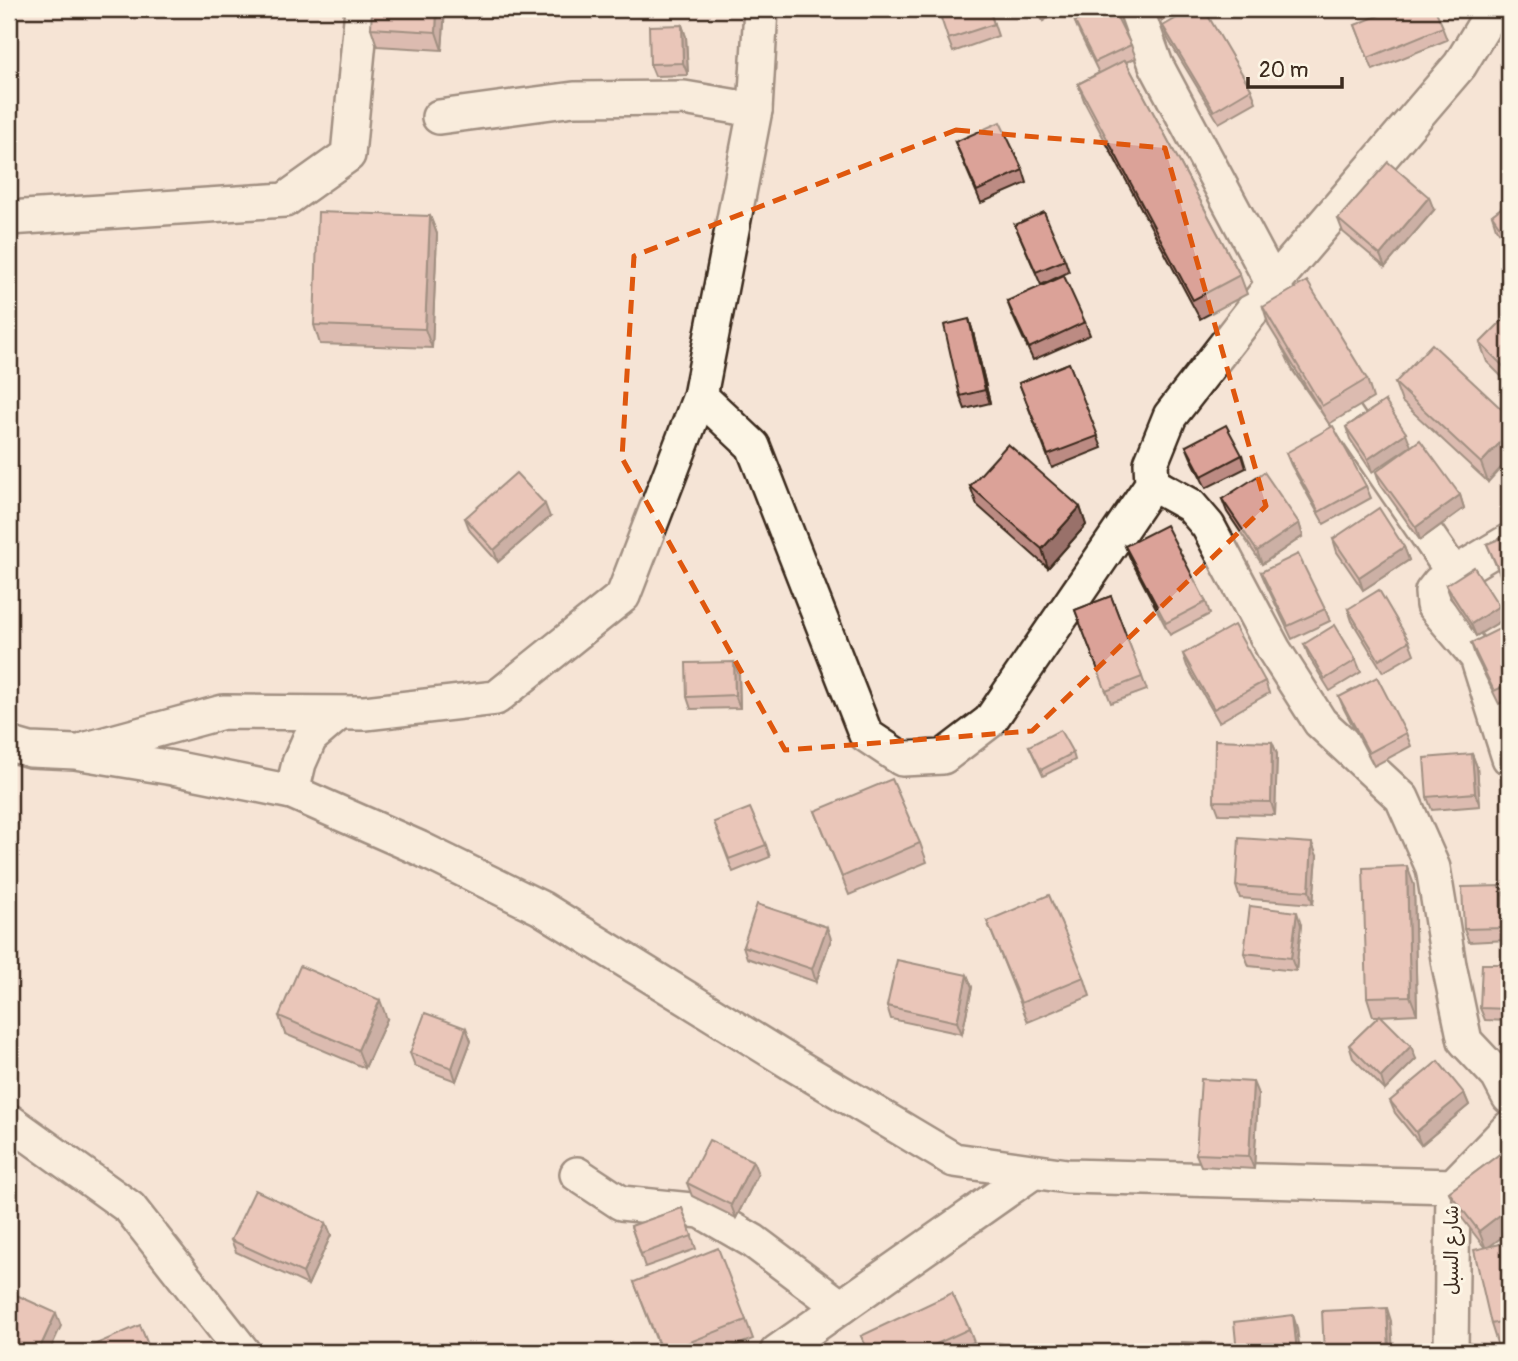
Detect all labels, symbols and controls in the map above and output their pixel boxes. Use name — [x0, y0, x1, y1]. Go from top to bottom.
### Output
scale bar — [1248, 46, 1343, 90]
text: 20 m — [1259, 57, 1308, 84]
street label: شارع السبل — [1440, 1205, 1465, 1295]

